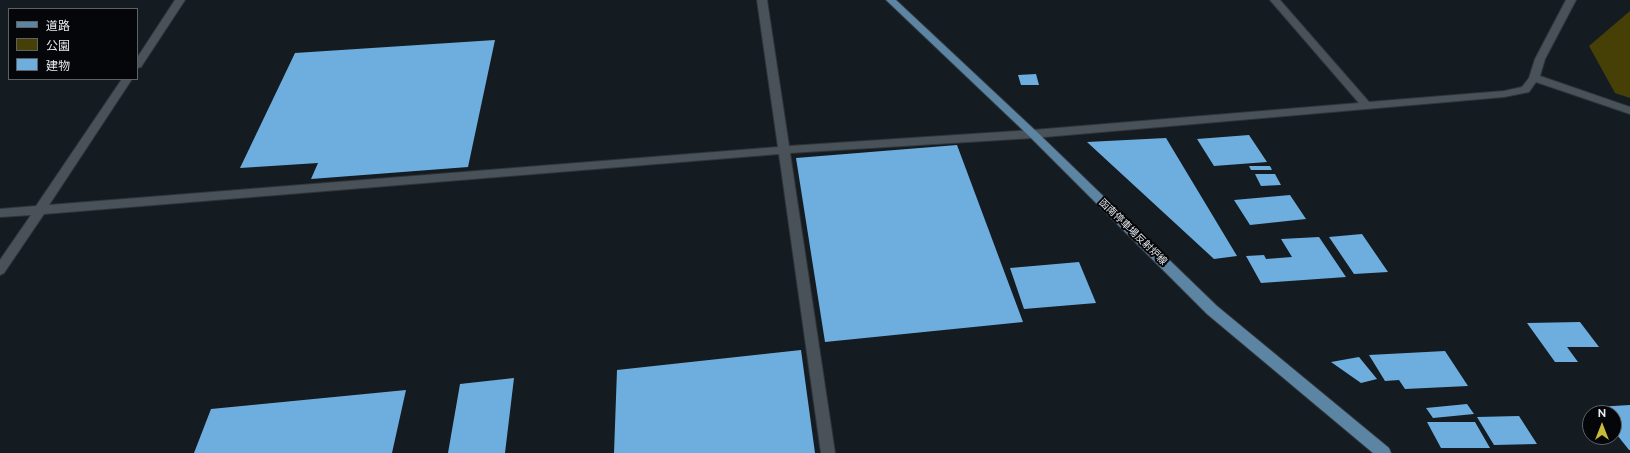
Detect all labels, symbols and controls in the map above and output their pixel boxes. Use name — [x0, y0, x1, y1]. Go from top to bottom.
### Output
legend — [8, 8, 138, 80]
text: 道路 — [46, 19, 70, 33]
text: 公園 — [46, 39, 70, 53]
text: 建物 — [46, 59, 70, 73]
street label: 函南停車場反射炉線 — [1096, 196, 1170, 268]
north arrow — [1582, 405, 1622, 445]
text: N — [1598, 407, 1606, 420]

